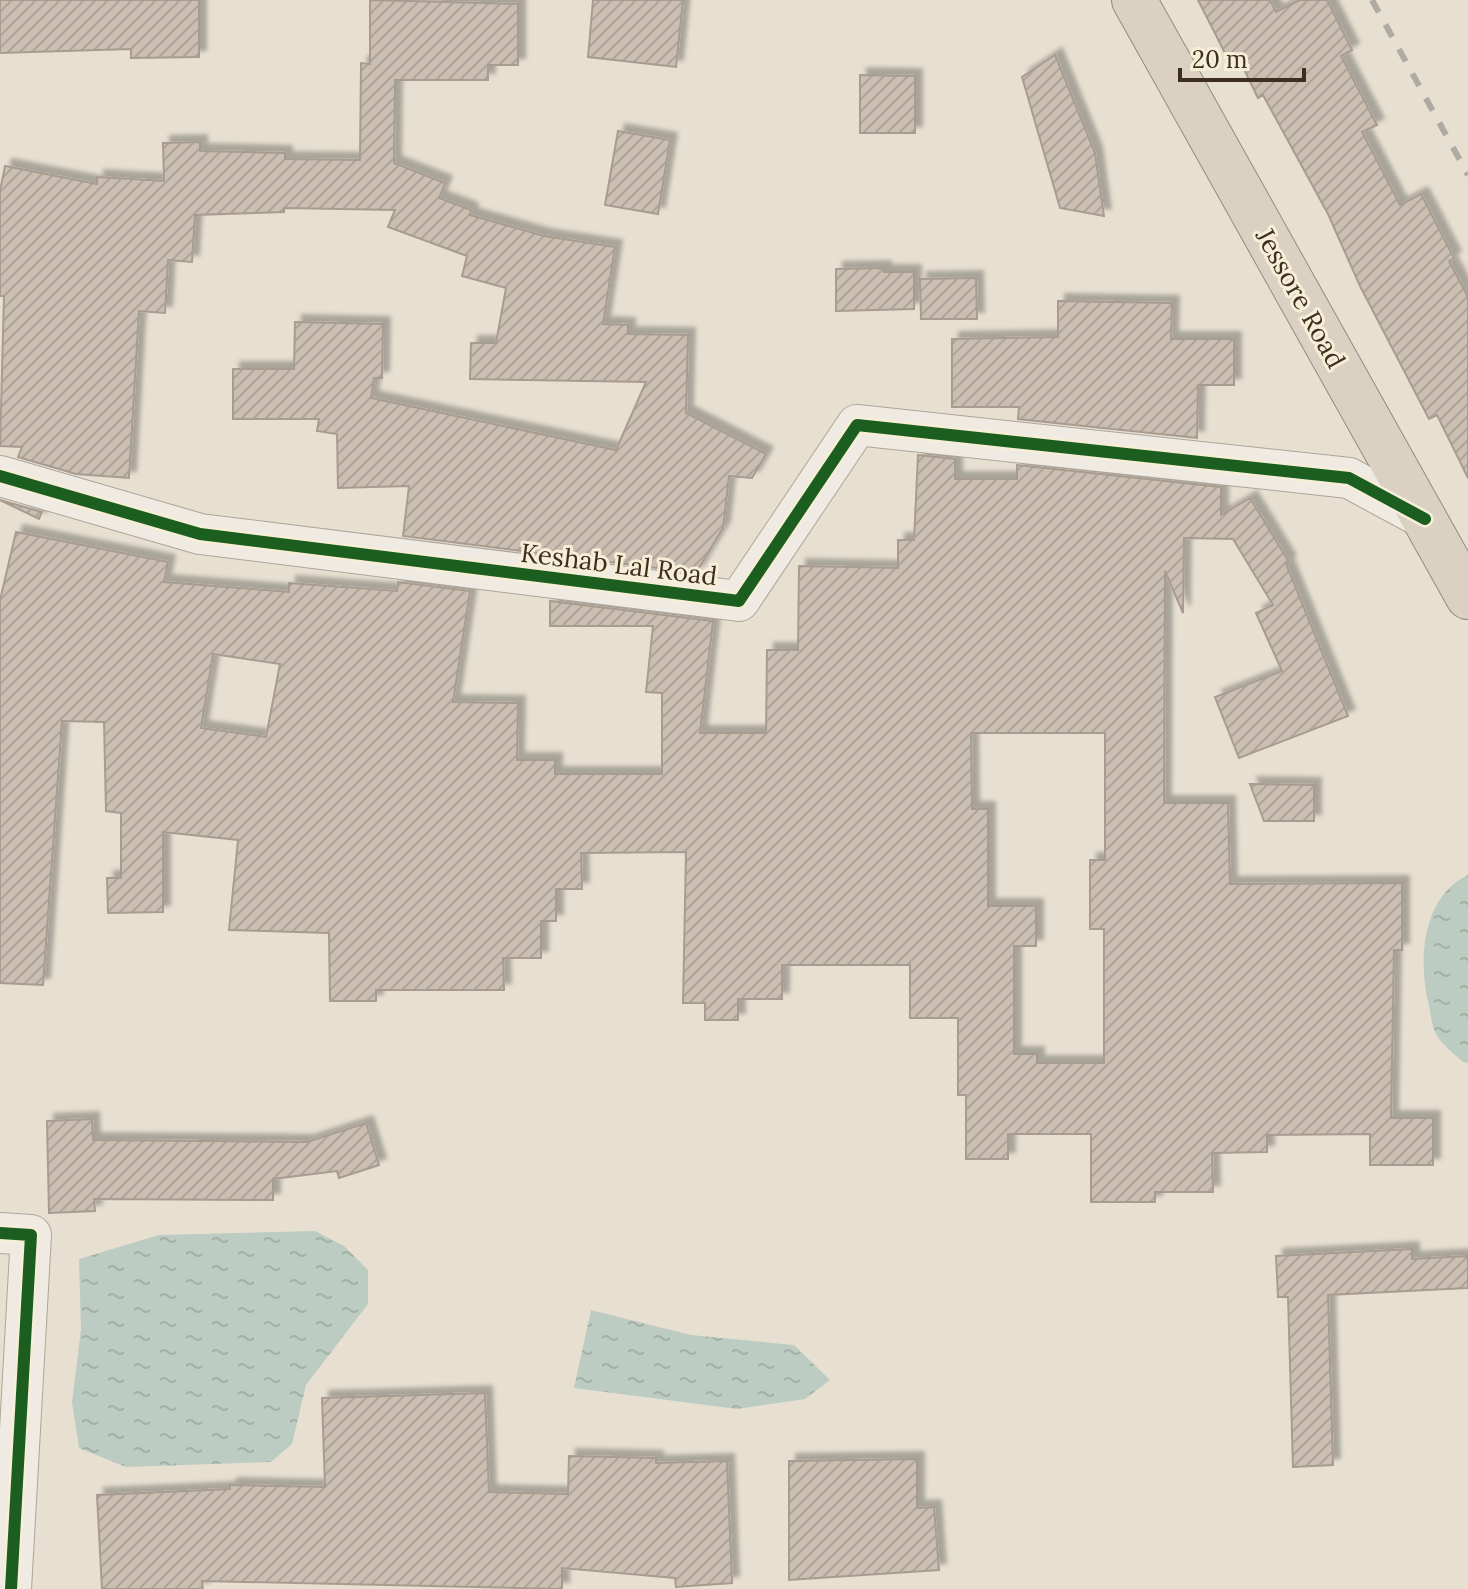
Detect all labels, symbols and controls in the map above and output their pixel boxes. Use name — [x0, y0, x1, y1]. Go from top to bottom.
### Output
scale bar — [1180, 32, 1304, 82]
text: 20 m — [1192, 44, 1248, 75]
street label: Jessore Road — [1249, 221, 1353, 374]
street label: Keshab Lal Road — [519, 536, 719, 592]

